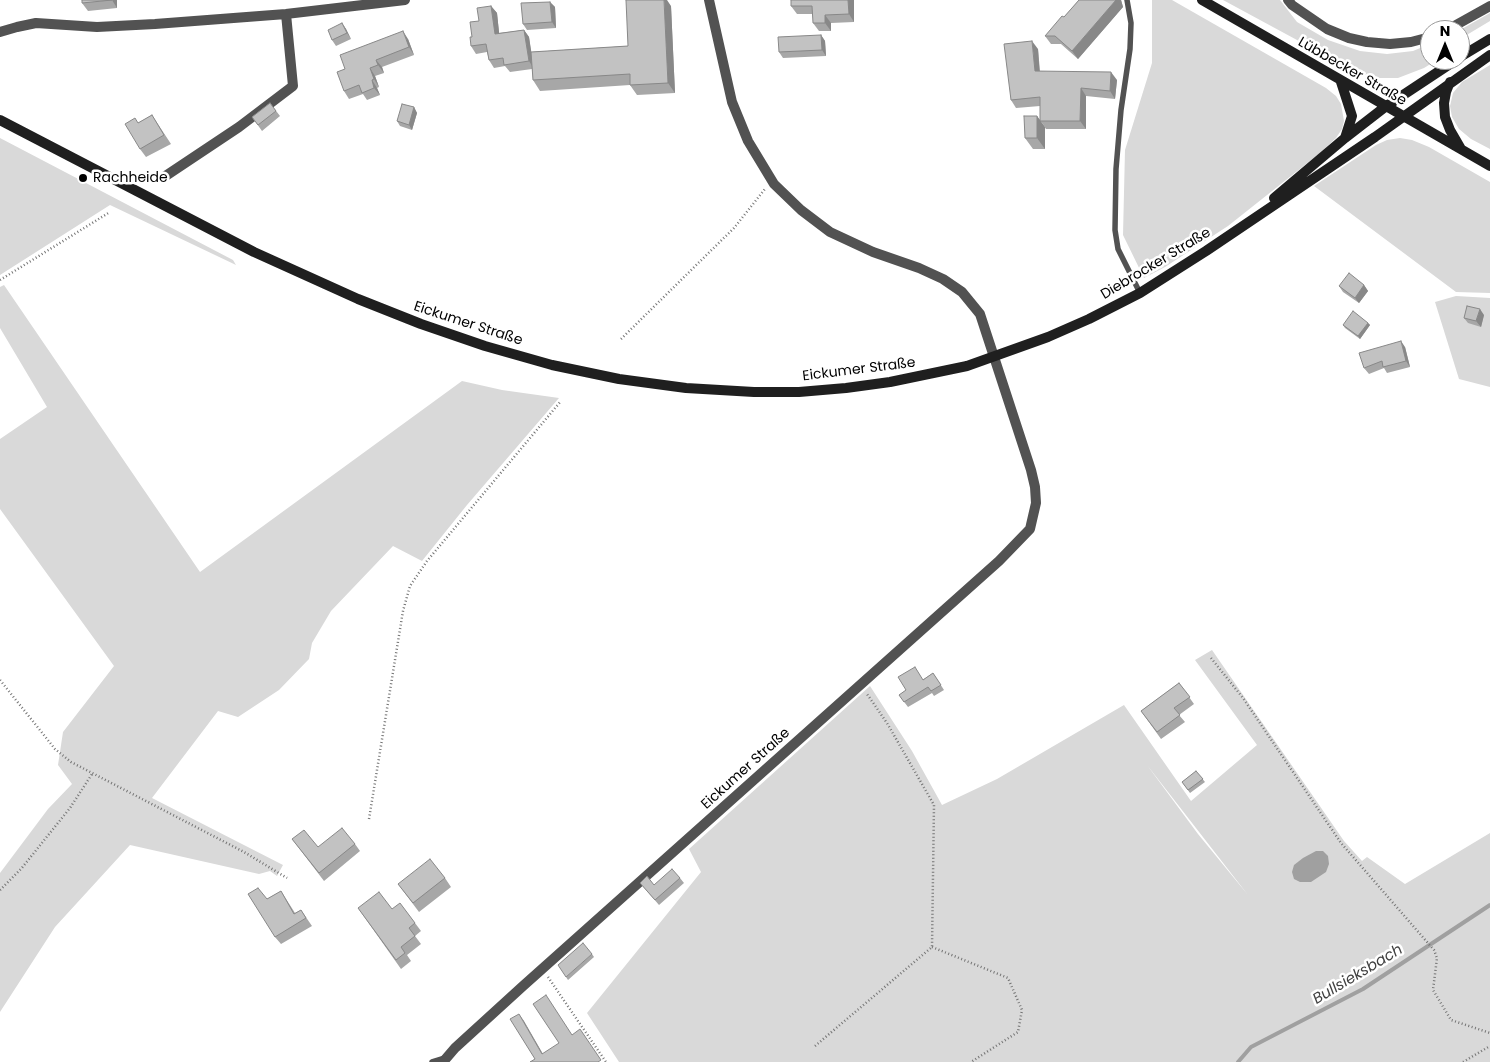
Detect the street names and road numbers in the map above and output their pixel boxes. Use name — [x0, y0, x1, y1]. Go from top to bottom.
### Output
street label: Lübbecker Straße — [1295, 34, 1409, 110]
street label: Diebrocker Straße — [1098, 225, 1214, 303]
street label: Eickumer Straße — [411, 298, 525, 350]
street label: Eickumer Straße — [802, 355, 916, 385]
street label: Eickumer Straße — [698, 725, 794, 813]

